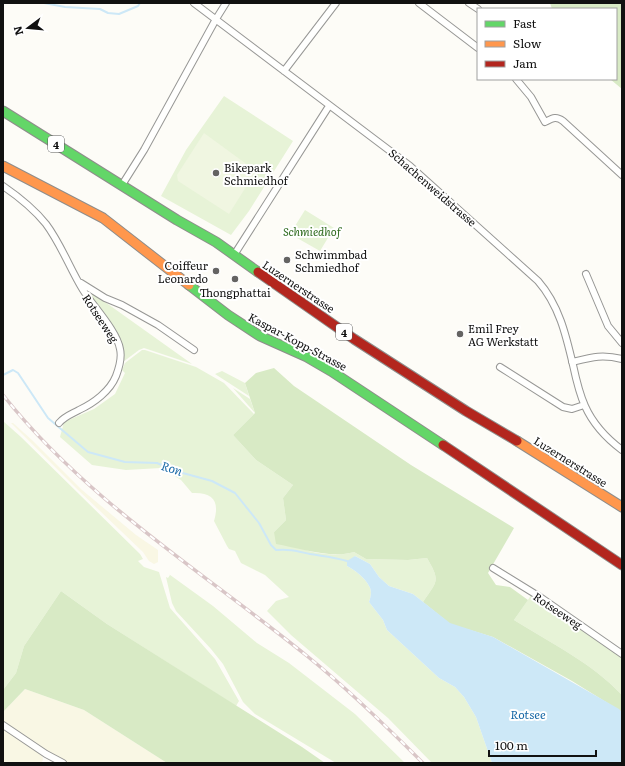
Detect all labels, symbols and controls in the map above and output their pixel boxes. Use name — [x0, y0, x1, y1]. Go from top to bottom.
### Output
north arrow — [8, 8, 48, 48]
legend — [477, 8, 617, 80]
text: Fast — [513, 14, 537, 32]
text: N — [8, 24, 26, 38]
text: Slow — [513, 34, 542, 52]
text: Jam — [513, 54, 538, 72]
road number: 4 — [48, 136, 64, 152]
street label: Schachenweidstrasse — [386, 144, 480, 230]
place label: Bikepark Schmiedhof — [224, 159, 289, 188]
marker: Bikepark Schmiedhof — [211, 168, 221, 178]
park label: Schmiedhof — [283, 223, 343, 239]
place label: Schwimmbad Schmiedhof — [295, 246, 367, 275]
marker: Schwimmbad Schmiedhof — [282, 255, 292, 265]
street label: Luzernerstrasse — [260, 256, 338, 316]
place label: Coiffeur Leonardo — [158, 257, 209, 286]
marker: Coiffeur Leonardo — [211, 266, 221, 276]
marker: Thongphattai — [230, 274, 240, 284]
place label: Thongphattai — [199, 284, 271, 300]
street label: Rotseeweg — [79, 290, 123, 346]
street label: Kaspar-Kopp-Strasse — [246, 308, 350, 374]
place label: Emil Frey AG Werkstatt — [468, 320, 539, 349]
road number: 4 — [336, 324, 352, 340]
marker: Emil Frey AG Werkstatt — [455, 329, 465, 339]
street label: Luzernerstrasse — [531, 432, 611, 490]
water label: Ron — [159, 456, 185, 480]
street label: Rotseeweg — [530, 588, 586, 633]
water label: Rotsee — [510, 705, 546, 723]
scale bar — [489, 732, 596, 758]
text: 100 m — [495, 736, 528, 754]

